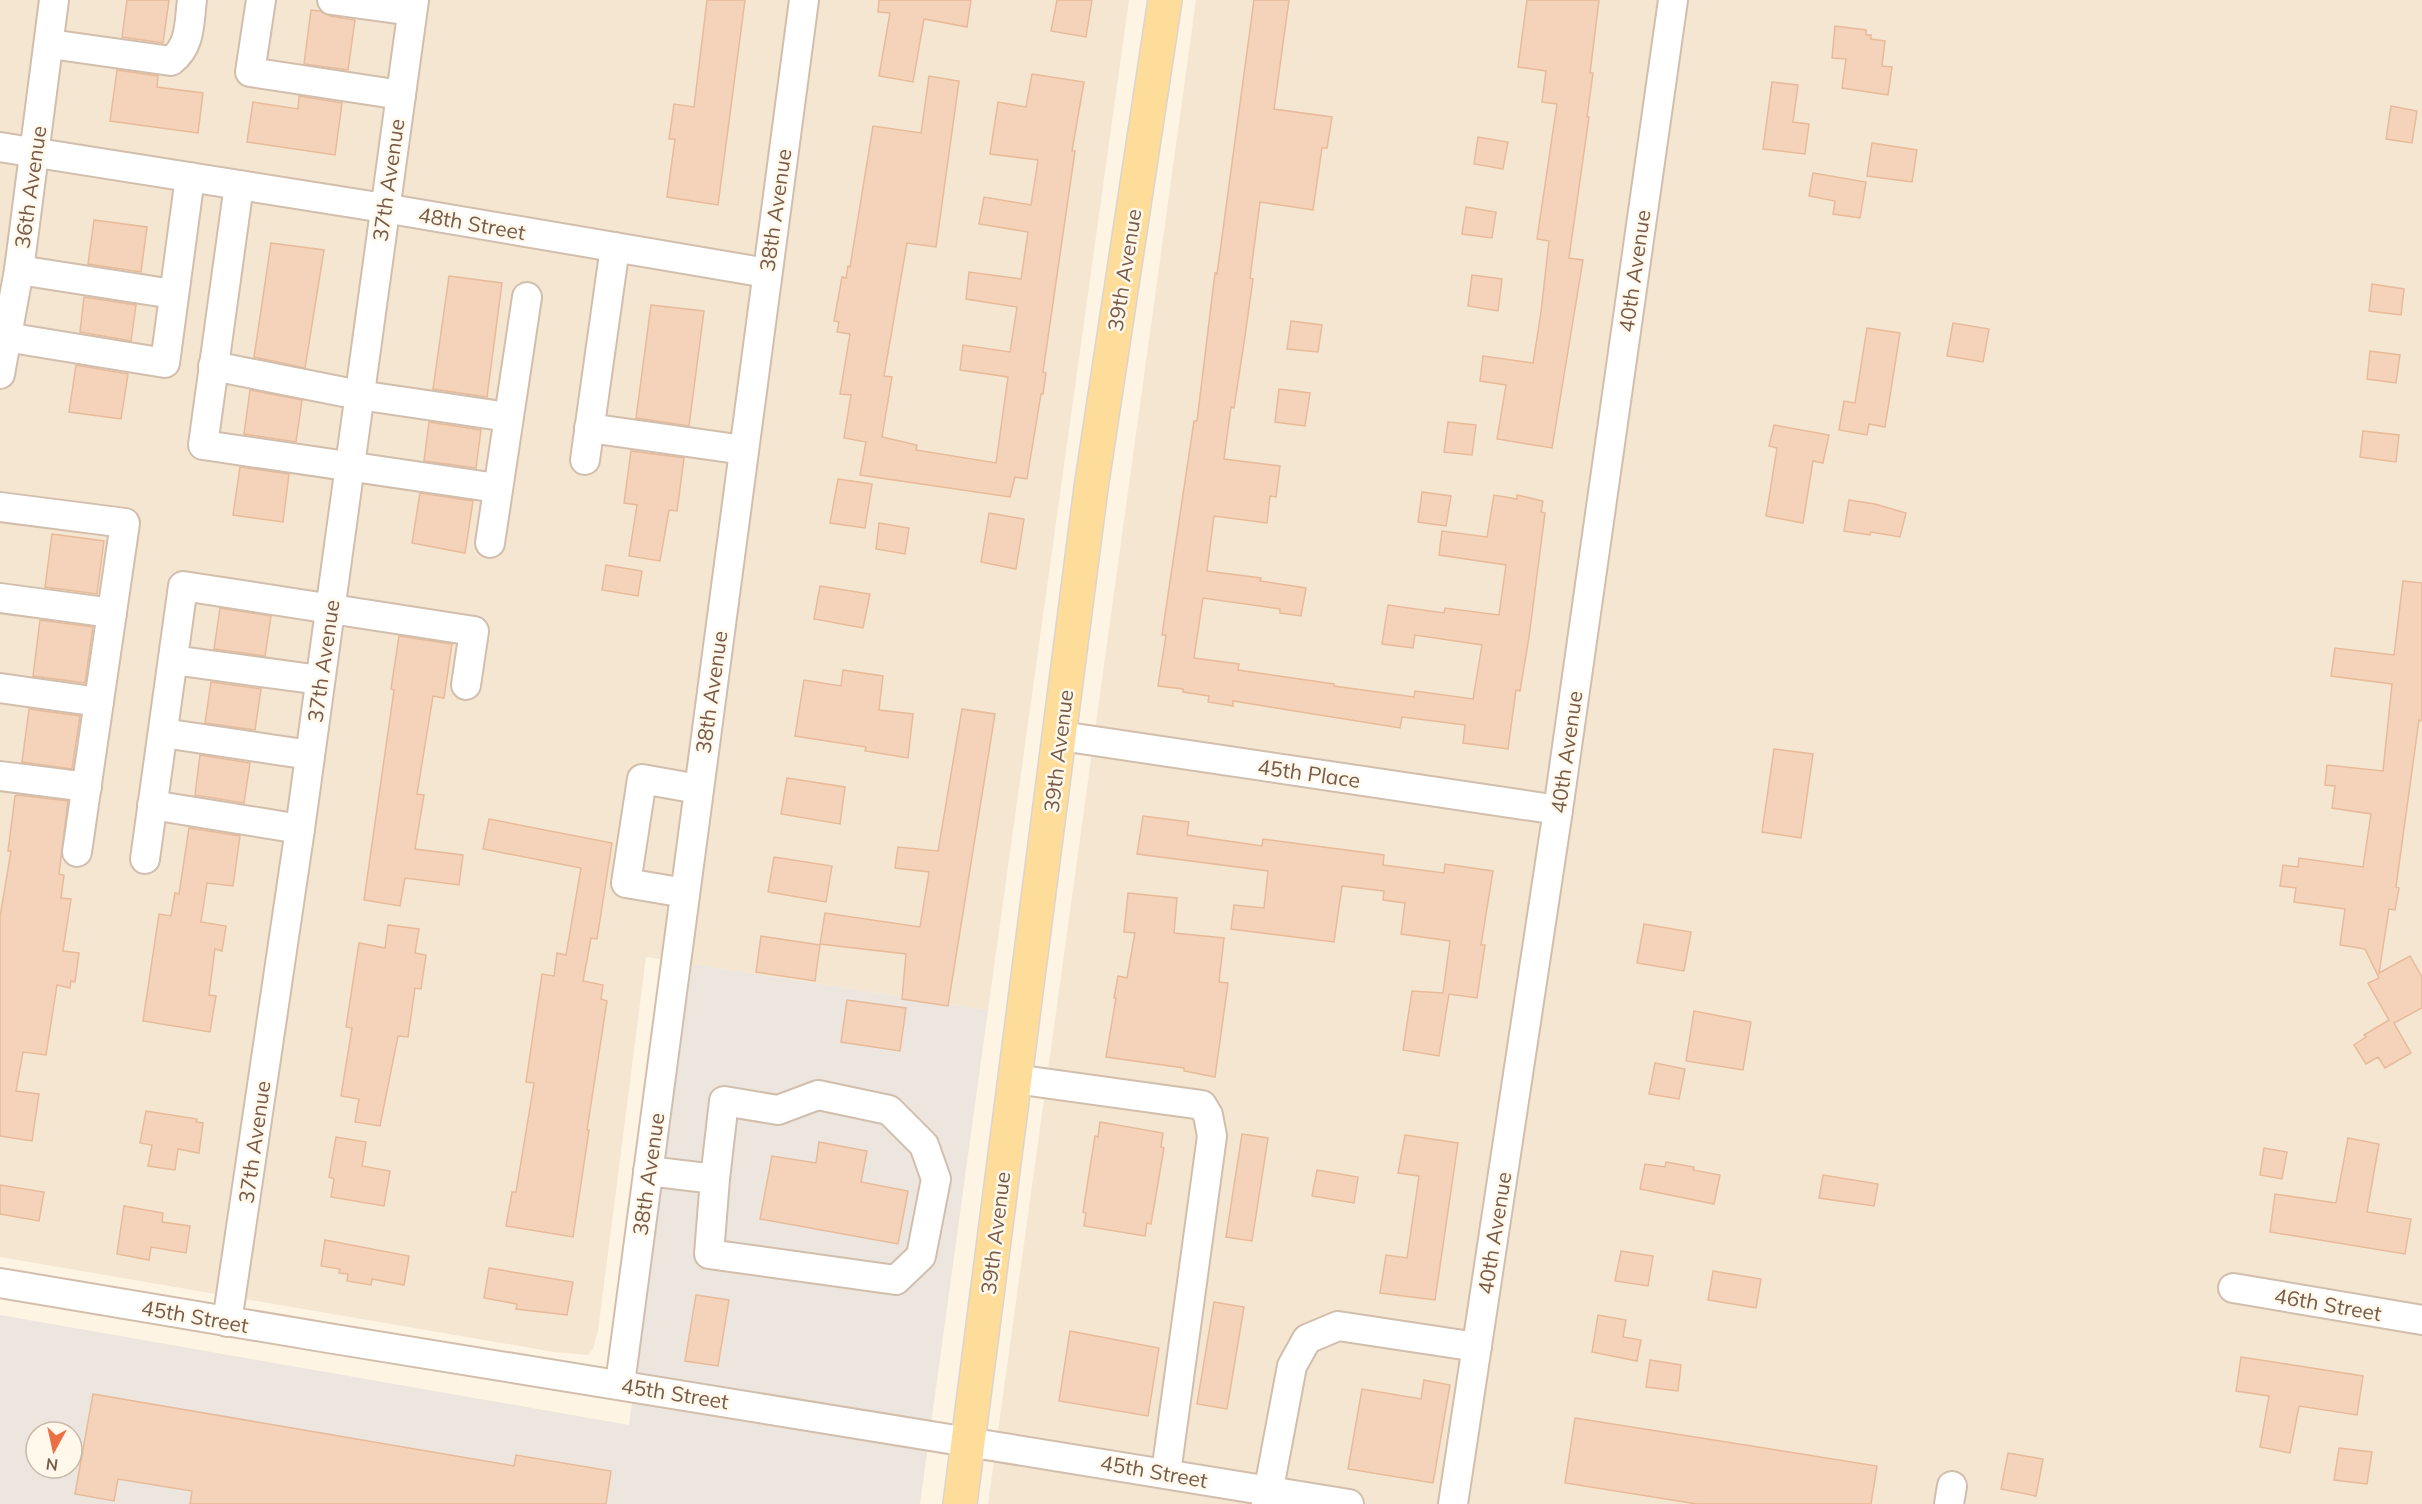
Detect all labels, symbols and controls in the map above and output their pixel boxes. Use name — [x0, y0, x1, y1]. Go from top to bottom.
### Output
street label: 37th Avenue — [367, 117, 409, 243]
street label: 36th Avenue — [9, 124, 51, 250]
street label: 38th Avenue — [754, 147, 796, 273]
street label: 48th Street — [416, 201, 528, 245]
street label: 39th Avenue — [1102, 207, 1146, 333]
street label: 40th Avenue — [1613, 208, 1655, 334]
street label: 37th Avenue — [302, 598, 344, 724]
street label: 38th Avenue — [690, 629, 732, 755]
street label: 39th Avenue — [1038, 688, 1078, 814]
street label: 40th Avenue — [1545, 689, 1587, 815]
street label: 45th Place — [1256, 753, 1362, 793]
street label: 37th Avenue — [233, 1079, 275, 1205]
street label: 38th Avenue — [627, 1111, 669, 1237]
street label: 39th Avenue — [975, 1170, 1015, 1296]
street label: 40th Avenue — [1472, 1170, 1516, 1296]
street label: 46th Street — [2272, 1282, 2384, 1326]
street label: 45th Street — [139, 1294, 251, 1338]
street label: 45th Street — [619, 1372, 731, 1414]
north arrow — [24, 1420, 84, 1480]
street label: 45th Street — [1098, 1449, 1210, 1493]
text: N — [45, 1454, 59, 1476]

